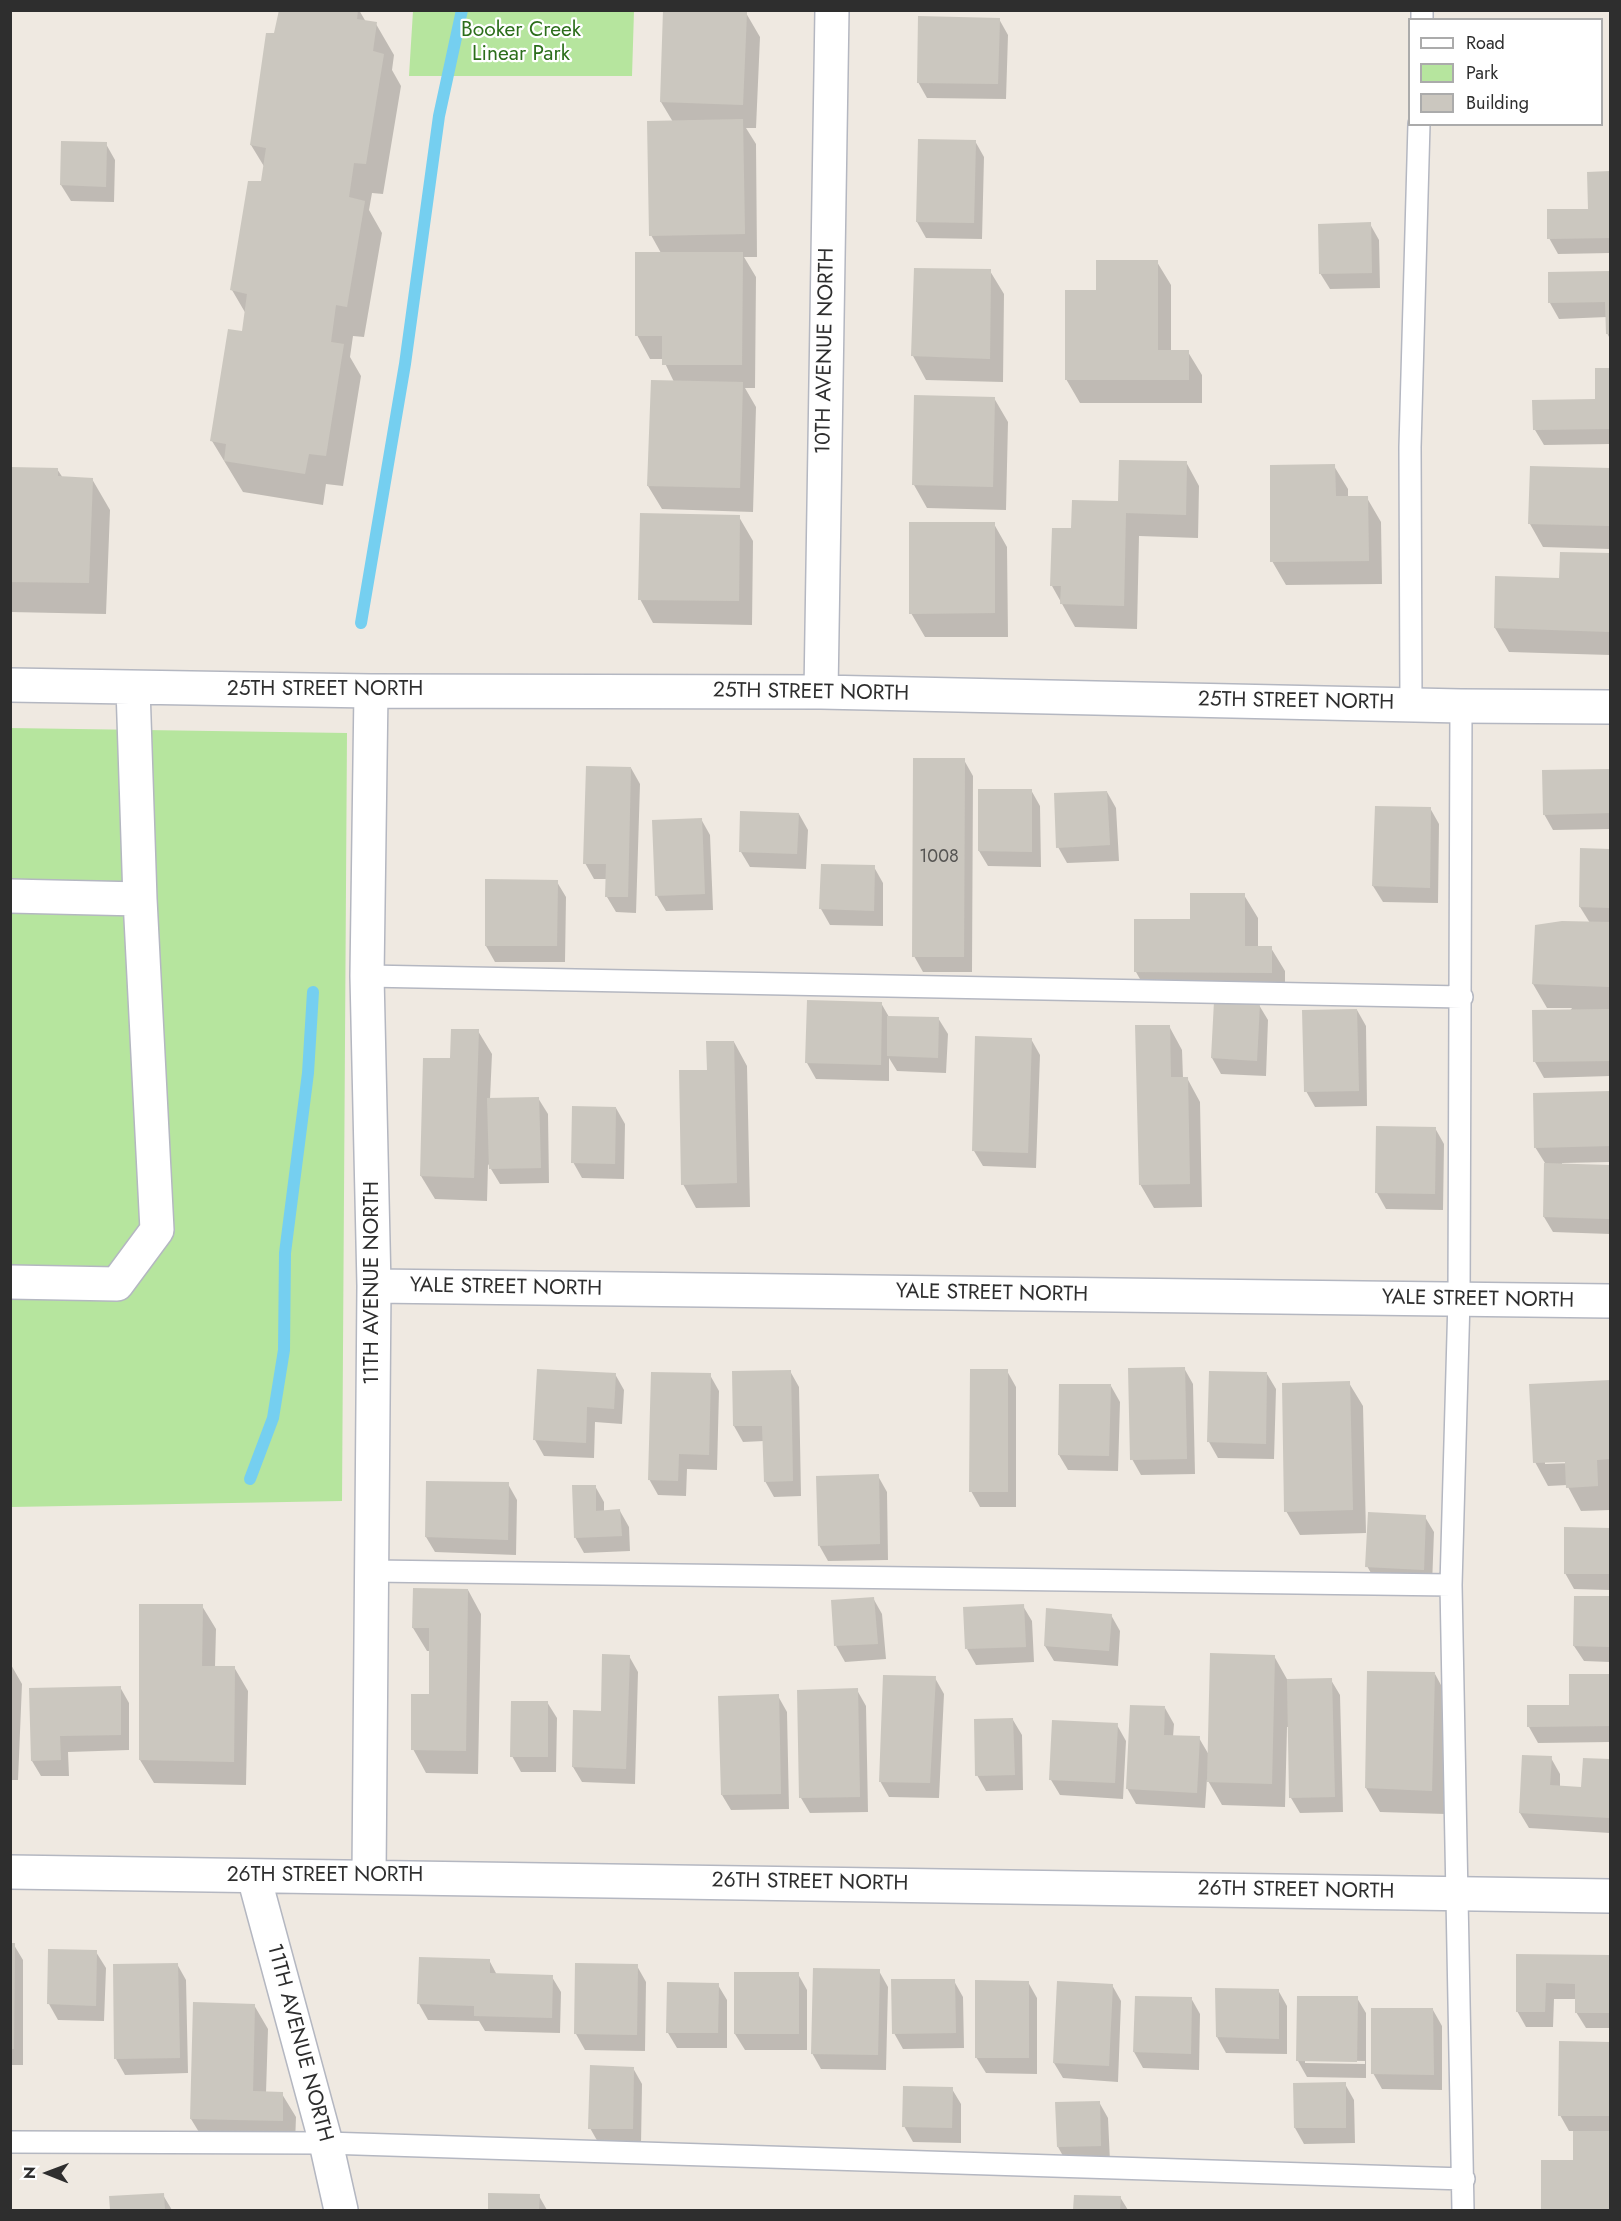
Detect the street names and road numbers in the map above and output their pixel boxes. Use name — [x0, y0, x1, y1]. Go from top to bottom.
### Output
street label: 10TH AVENUE NORTH — [812, 247, 840, 455]
street label: 25TH STREET NORTH — [227, 677, 423, 703]
street label: 25TH STREET NORTH — [713, 679, 909, 707]
street label: 25TH STREET NORTH — [1198, 688, 1394, 716]
street label: 11TH AVENUE NORTH — [360, 1181, 386, 1385]
street label: YALE STREET NORTH — [410, 1274, 602, 1302]
street label: YALE STREET NORTH — [896, 1280, 1088, 1308]
street label: YALE STREET NORTH — [1382, 1286, 1574, 1314]
street label: 26TH STREET NORTH — [227, 1863, 423, 1889]
street label: 26TH STREET NORTH — [711, 1869, 909, 1897]
street label: 26TH STREET NORTH — [1197, 1877, 1395, 1905]
street label: 11TH AVENUE NORTH — [260, 1941, 338, 2145]

